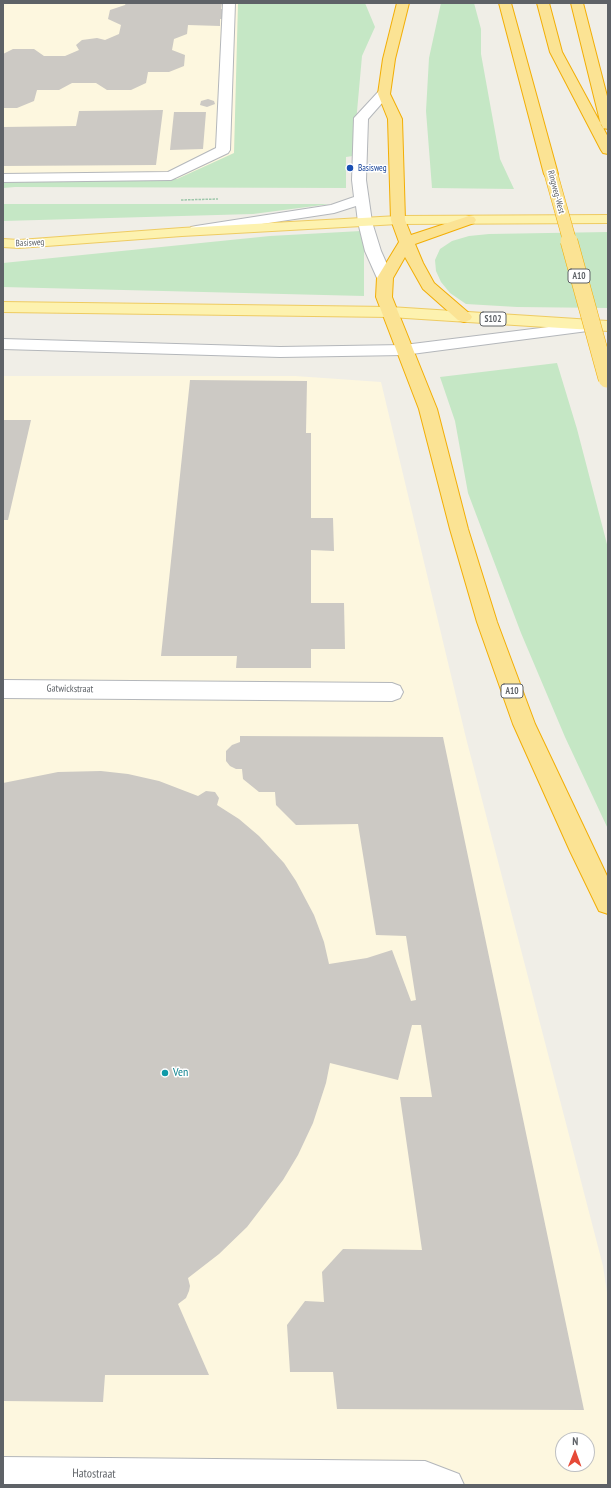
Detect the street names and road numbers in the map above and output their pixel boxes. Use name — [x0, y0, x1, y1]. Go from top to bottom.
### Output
street label: Ringweg-West — [545, 169, 567, 215]
street label: Basisweg — [15, 237, 45, 249]
road number: A10 — [568, 269, 590, 283]
road number: S102 — [480, 312, 506, 326]
street label: Gatwickstraat — [46, 683, 94, 695]
road number: A10 — [501, 684, 523, 698]
street label: Hatostraat — [72, 1466, 116, 1482]

